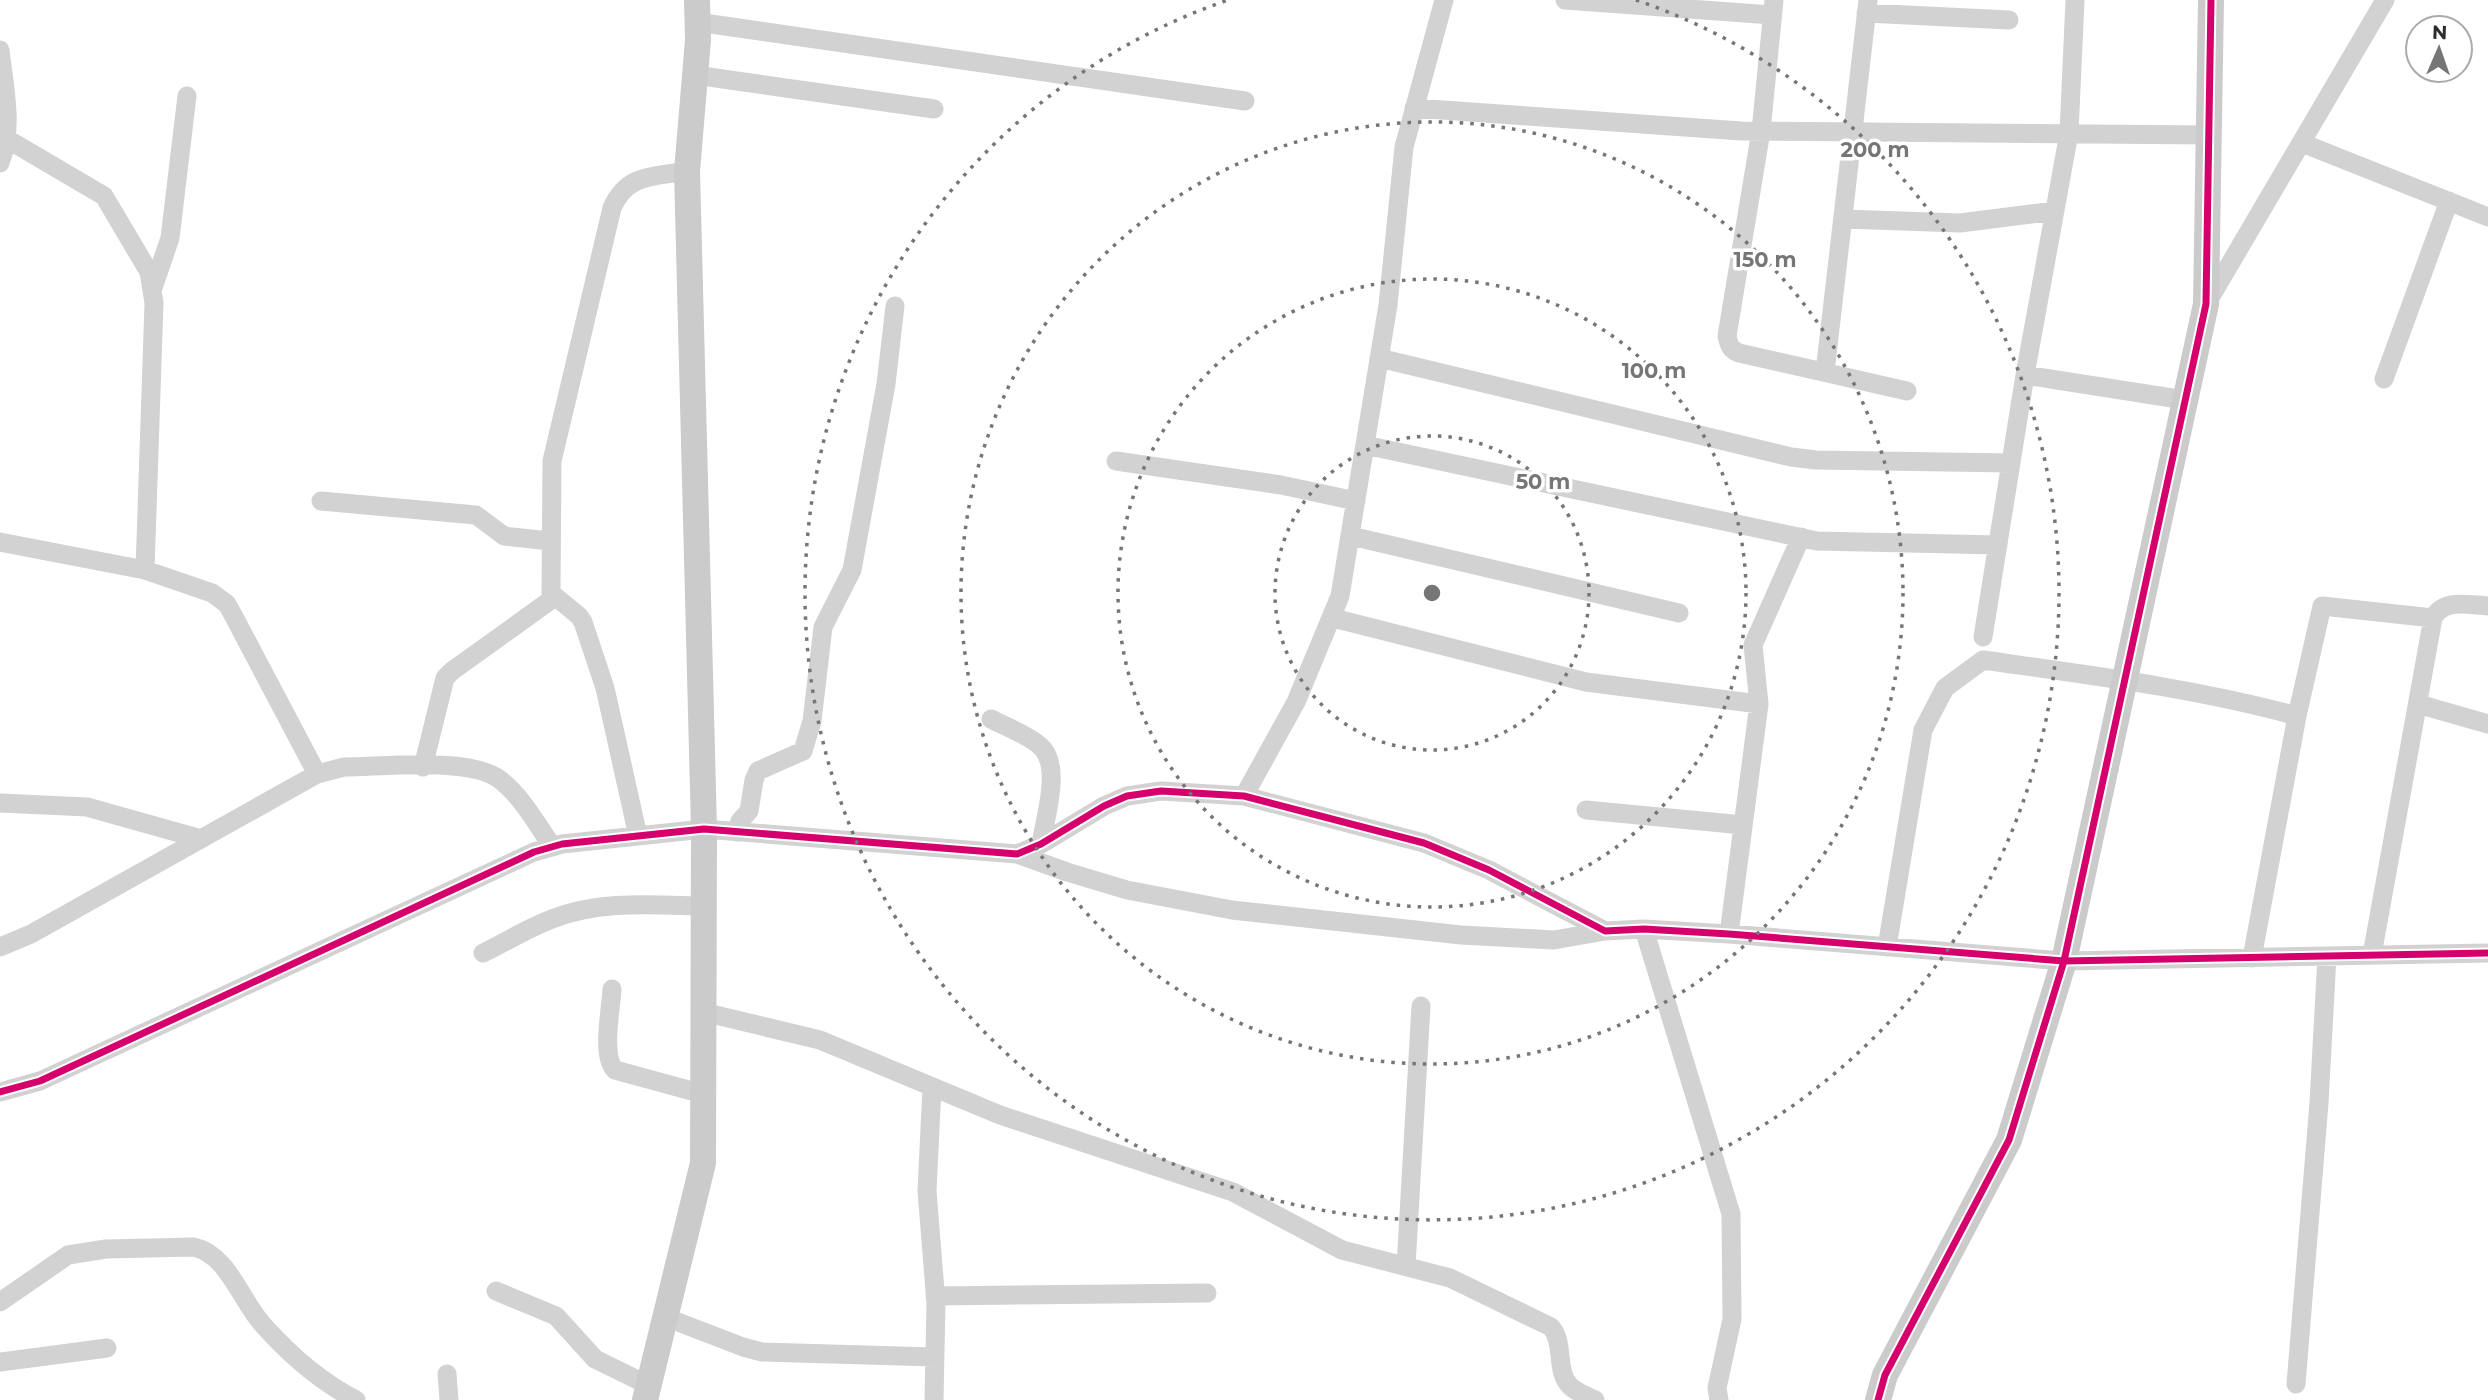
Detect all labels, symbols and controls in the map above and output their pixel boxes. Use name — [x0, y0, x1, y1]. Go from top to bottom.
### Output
north arrow — [2404, 14, 2474, 84]
text: N — [2431, 21, 2448, 44]
text: 200 m — [1841, 137, 1909, 162]
text: 150 m — [1734, 247, 1796, 272]
text: 100 m — [1622, 358, 1686, 383]
text: 50 m — [1516, 469, 1570, 494]
centre of rings — [1420, 581, 1444, 605]

